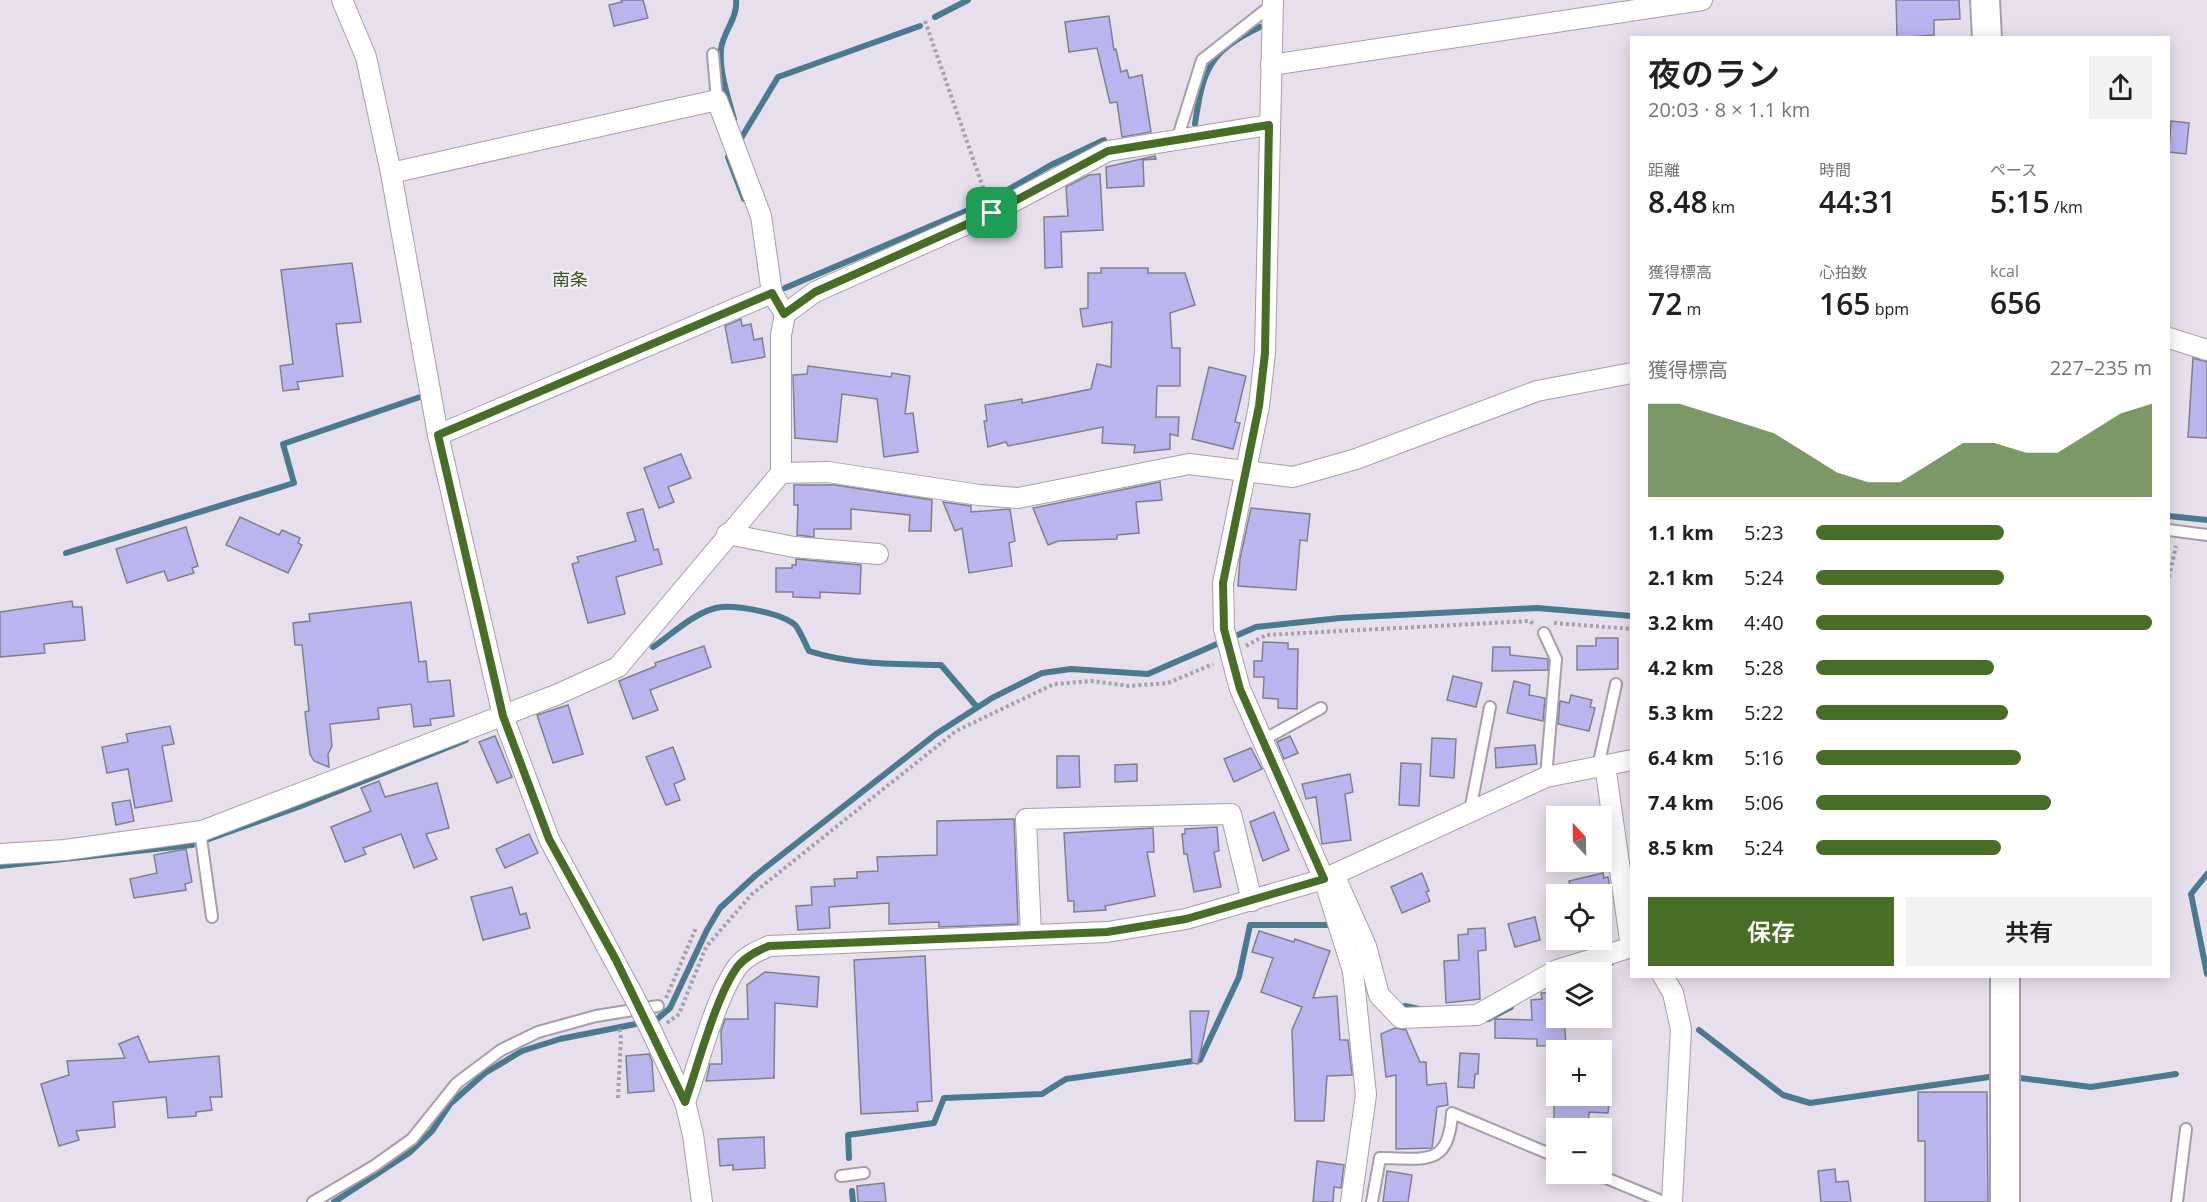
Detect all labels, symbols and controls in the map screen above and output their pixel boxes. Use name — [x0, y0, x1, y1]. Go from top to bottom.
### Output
text: 夜のラン — [1648, 51, 1780, 96]
button: share — [2089, 56, 2152, 119]
text: 20:03 · 8 × 1.1 km — [1648, 96, 1810, 123]
text: 距離 — [1648, 159, 1680, 181]
text: 時間 — [1819, 159, 1851, 181]
text: ペース — [1990, 159, 2037, 181]
text: 8.48 — [1648, 181, 1708, 222]
text: 44:31 — [1819, 181, 1896, 222]
text: 5:15 — [1990, 181, 2050, 222]
pin — [966, 187, 1017, 238]
icon: arrive — [975, 196, 1008, 229]
text: km — [1708, 196, 1735, 218]
text: /km — [2050, 196, 2083, 218]
text: kcal — [1990, 260, 2019, 282]
text: 獲得標高 — [1648, 261, 1712, 283]
text: 心拍数 — [1819, 261, 1867, 283]
district label: 南条 — [552, 267, 588, 291]
text: 656 — [1990, 282, 2041, 323]
text: 72 — [1648, 283, 1682, 324]
text: 165 — [1819, 283, 1870, 324]
text: m — [1682, 298, 1701, 320]
text: bpm — [1870, 298, 1909, 320]
text: 227–235 m — [2050, 354, 2152, 381]
text: 獲得標高 — [1648, 356, 1728, 383]
text: 1.1 km — [1648, 519, 1714, 546]
text: 5:23 — [1744, 519, 1784, 546]
text: 2.1 km — [1648, 564, 1714, 591]
text: 5:24 — [1744, 564, 1784, 591]
text: 3.2 km — [1648, 609, 1714, 636]
text: 4:40 — [1744, 609, 1784, 636]
text: 4.2 km — [1648, 654, 1714, 681]
text: 5:28 — [1744, 654, 1784, 681]
text: 5.3 km — [1648, 699, 1714, 726]
text: 5:22 — [1744, 699, 1784, 726]
text: 6.4 km — [1648, 744, 1714, 771]
text: 5:16 — [1744, 744, 1784, 771]
text: 7.4 km — [1648, 789, 1714, 816]
text: 5:06 — [1744, 789, 1784, 816]
north arrow — [1546, 806, 1612, 872]
map controls — [1546, 806, 1612, 1184]
text: 8.5 km — [1648, 834, 1714, 861]
text: 5:24 — [1744, 834, 1784, 861]
button: locate — [1546, 884, 1612, 950]
button: 保存 — [1648, 897, 1894, 966]
button: 共有 — [1906, 897, 2152, 966]
button: layers — [1546, 962, 1612, 1028]
button: + — [1546, 1040, 1612, 1106]
button: − — [1546, 1118, 1612, 1184]

